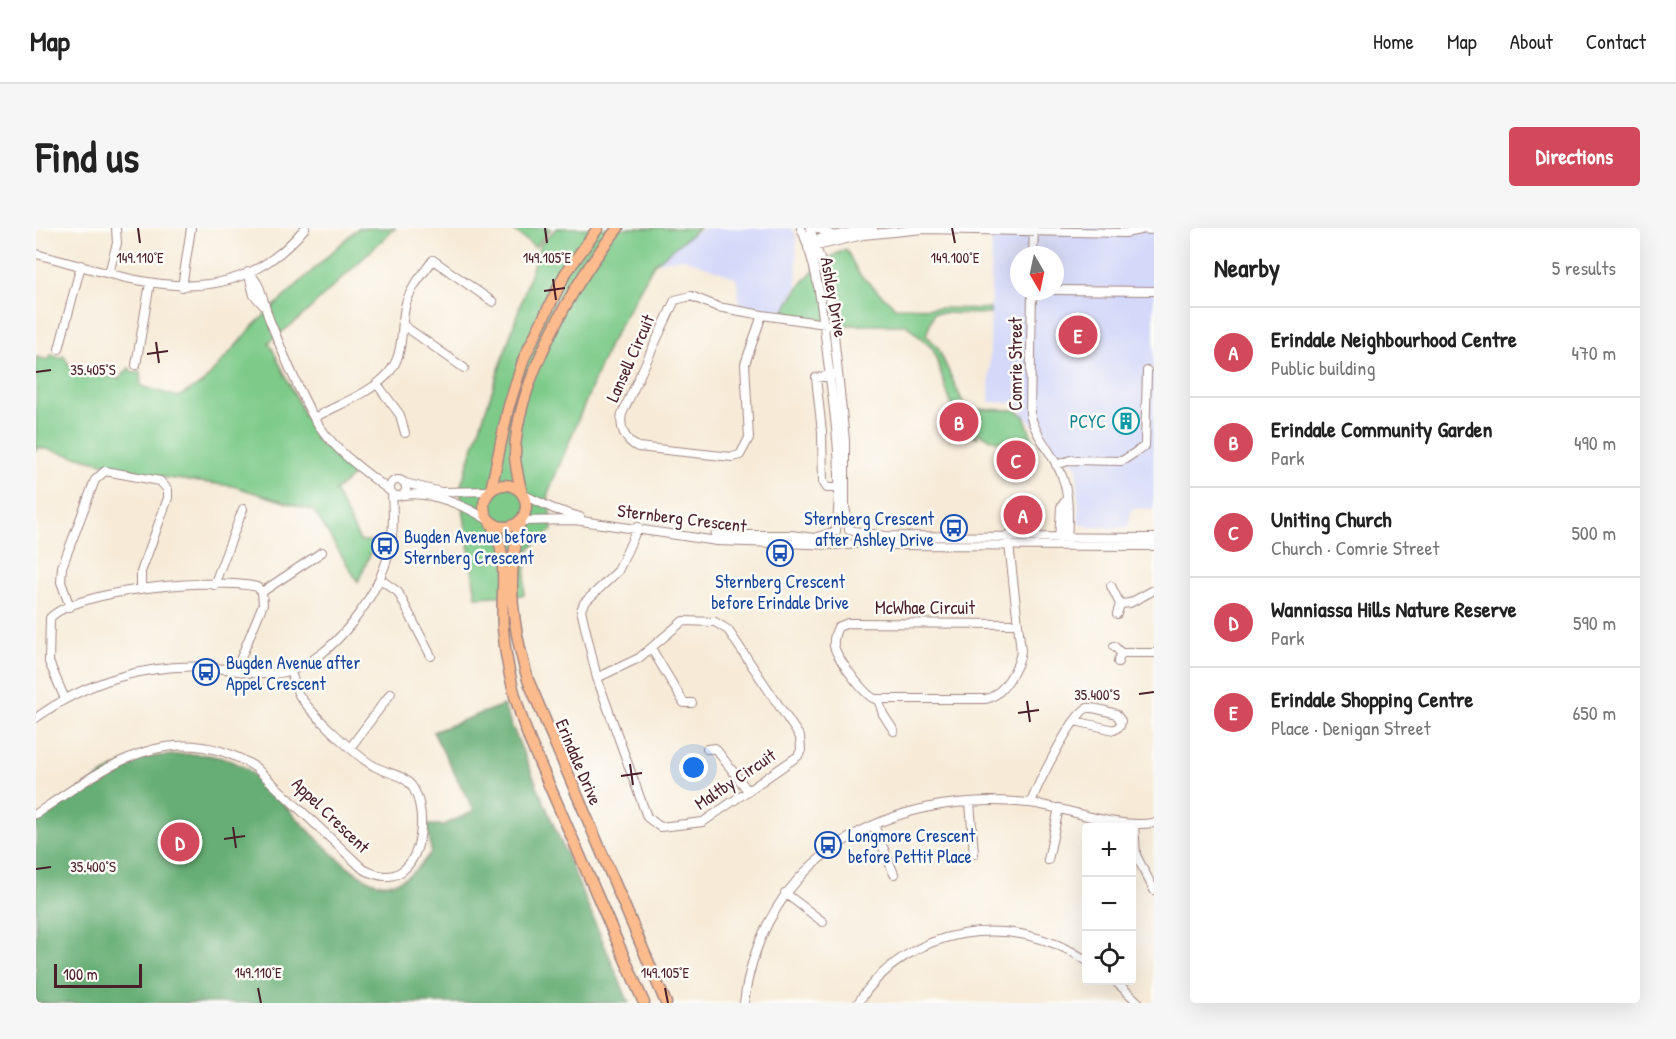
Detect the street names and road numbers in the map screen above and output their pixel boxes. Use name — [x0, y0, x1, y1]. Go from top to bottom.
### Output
street label: Ashley Drive — [815, 255, 853, 339]
street label: Lansell Circuit — [600, 310, 661, 406]
street label: Comrie Street — [1003, 316, 1028, 411]
street label: Sternberg Crescent — [616, 498, 749, 538]
street label: McWhae Circuit — [875, 595, 976, 620]
street label: Erindale Drive — [550, 715, 608, 809]
street label: Maltby Circuit — [689, 742, 781, 815]
street label: Appel Crescent — [286, 771, 376, 859]

